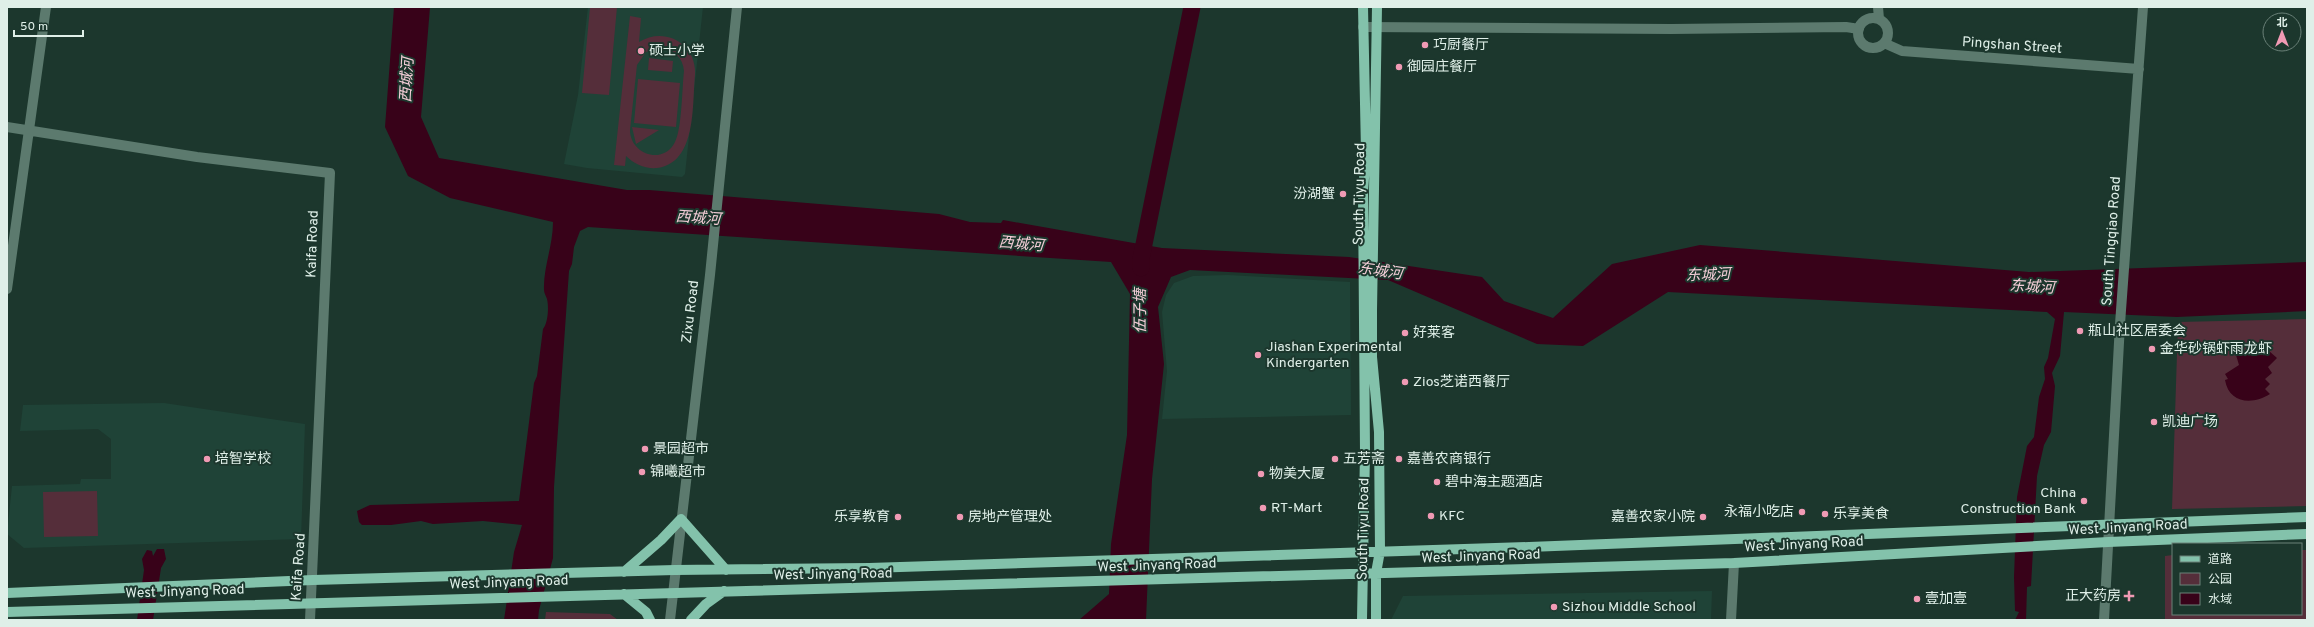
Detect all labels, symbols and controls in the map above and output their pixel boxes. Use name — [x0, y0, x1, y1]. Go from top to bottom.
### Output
scale bar — [14, 12, 83, 38]
north arrow — [2262, 12, 2302, 52]
text: 北 — [2277, 16, 2288, 30]
text: 50 m — [20, 19, 48, 35]
street label: Pingshan Street — [1961, 34, 2063, 58]
place label: 巧厨餐厅 — [1433, 37, 1489, 54]
marker: 巧厨餐厅 — [1420, 40, 1430, 50]
place label: 硕士小学 — [649, 43, 705, 60]
marker: 硕士小学 — [636, 46, 646, 56]
water label: 西城河 — [397, 54, 419, 103]
place label: 御园庄餐厅 — [1407, 59, 1477, 76]
marker: 御园庄餐厅 — [1394, 62, 1404, 72]
street label: South Tiyu Road — [1351, 143, 1369, 245]
street label: South Tingqiao Road — [2099, 176, 2125, 306]
place label: 汾湖蟹 — [1293, 186, 1335, 203]
marker: 汾湖蟹 — [1338, 189, 1348, 199]
water label: 西城河 — [675, 208, 724, 230]
street label: Kaifa Road — [303, 210, 323, 278]
water label: 西城河 — [998, 234, 1047, 257]
water label: 东城河 — [1356, 259, 1407, 285]
water label: 东城河 — [1685, 266, 1734, 286]
water label: 东城河 — [2009, 277, 2058, 299]
street label: Zixu Road — [679, 280, 703, 344]
water label: 伍子塘 — [1132, 286, 1151, 334]
place label: 瓶山社区居委会 — [2088, 323, 2186, 340]
place label: 好莱客 — [1413, 324, 1455, 342]
marker: 瓶山社区居委会 — [2075, 326, 2085, 336]
marker: 好莱客 — [1400, 328, 1410, 338]
place label: Jiashan Experimental Kindergarten — [1266, 339, 1402, 372]
place label: 金华砂锅虾雨龙虾 — [2160, 340, 2272, 358]
marker: 金华砂锅虾雨龙虾 — [2147, 344, 2157, 354]
marker: Jiashan Experimental Kindergarten — [1253, 350, 1263, 360]
place label: Zios·芝诺西餐厅 — [1413, 374, 1510, 391]
marker: Zios·芝诺西餐厅 — [1400, 377, 1410, 387]
place label: 凯迪广场 — [2162, 414, 2218, 431]
marker: 凯迪广场 — [2149, 417, 2159, 427]
place label: 景园超市 — [653, 441, 709, 458]
marker: 景园超市 — [640, 444, 650, 454]
place label: 培智学校 — [215, 450, 271, 468]
place label: 五芳斋 — [1343, 450, 1385, 468]
place label: 嘉善农商银行 — [1407, 451, 1491, 468]
marker: 培智学校 — [202, 454, 212, 464]
marker: 五芳斋 — [1330, 454, 1340, 464]
marker: 嘉善农商银行 — [1394, 454, 1404, 464]
place label: 锦曦超市 — [650, 464, 706, 481]
place label: 物美大厦 — [1269, 465, 1325, 483]
marker: 锦曦超市 — [637, 467, 647, 477]
marker: 物美大厦 — [1256, 469, 1266, 479]
place label: 碧中海主题酒店 — [1445, 474, 1543, 491]
marker: 碧中海主题酒店 — [1432, 477, 1442, 487]
street label: South Tiyu Road — [1355, 478, 1373, 580]
place label: China Construction Bank — [1960, 485, 2076, 518]
marker: China Construction Bank — [2079, 496, 2089, 506]
place label: RT-Mart — [1271, 500, 1322, 517]
marker: RT-Mart — [1258, 503, 1268, 513]
place label: 永福小吃店 — [1724, 504, 1794, 521]
place label: 乐享美食 — [1833, 506, 1889, 523]
marker: 永福小吃店 — [1797, 507, 1807, 517]
place label: KFC — [1439, 508, 1465, 525]
place label: 嘉善农家小院 — [1611, 508, 1695, 526]
place label: 乐享教育 — [834, 509, 890, 526]
place label: 房地产管理处 — [968, 509, 1052, 526]
marker: 乐享美食 — [1820, 509, 1830, 519]
marker: KFC — [1426, 511, 1436, 521]
marker: 乐享教育 — [893, 512, 903, 522]
marker: 房地产管理处 — [955, 512, 965, 522]
marker: 嘉善农家小院 — [1698, 512, 1708, 522]
street label: West Jinyang Road — [2068, 516, 2188, 540]
street label: Kaifa Road — [288, 533, 310, 601]
street label: West Jinyang Road — [1744, 533, 1864, 557]
legend — [2172, 543, 2302, 615]
street label: West Jinyang Road — [1421, 546, 1541, 568]
text: 道路 — [2208, 552, 2232, 568]
street label: West Jinyang Road — [1097, 555, 1217, 577]
street label: West Jinyang Road — [773, 565, 893, 585]
street label: West Jinyang Road — [449, 572, 569, 594]
text: 公园 — [2208, 572, 2232, 588]
street label: West Jinyang Road — [125, 581, 245, 603]
place label: 正大药房 — [2065, 588, 2121, 605]
place label: 壹加壹 — [1925, 591, 1967, 608]
marker: 正大药房 — [2124, 591, 2134, 601]
text: 水域 — [2208, 592, 2232, 608]
marker: 壹加壹 — [1912, 594, 1922, 604]
place label: Sizhou Middle School — [1562, 599, 1696, 616]
marker: Sizhou Middle School — [1549, 602, 1559, 612]

